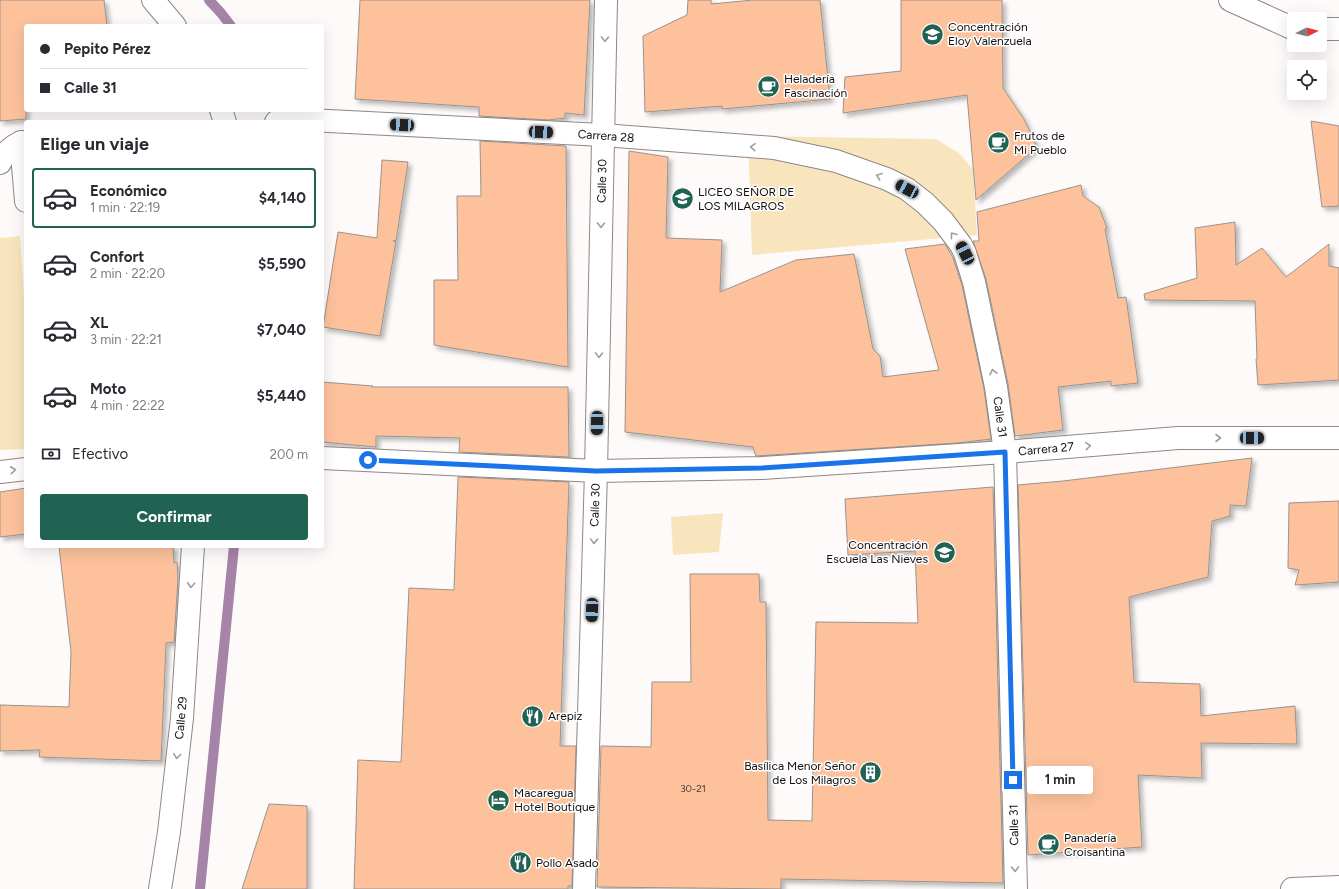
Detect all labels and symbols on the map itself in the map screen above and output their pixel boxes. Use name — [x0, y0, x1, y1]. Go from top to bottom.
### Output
north arrow — [1287, 12, 1327, 52]
place label: Concentración Eloy Valenzuela — [948, 20, 1032, 48]
school or university icon: Concentración Eloy Valenzuela — [919, 21, 945, 47]
one-way arrow — [601, 36, 609, 42]
place label: Heladería Fascinación — [784, 72, 847, 100]
cafe icon: Heladería Fascinación — [755, 73, 781, 99]
car — [390, 118, 414, 132]
car — [529, 125, 553, 139]
street label: Carrera 28 — [577, 127, 635, 145]
place label: Frutos de Mi Pueblo — [1014, 129, 1067, 157]
cafe icon: Frutos de Mi Pueblo — [985, 130, 1011, 156]
one-way arrow — [750, 142, 756, 151]
street label: Calle 30 — [595, 159, 609, 203]
one-way arrow — [876, 173, 883, 181]
car — [894, 178, 920, 200]
place label: LICEO SEÑOR DE LOS MILAGROS — [698, 185, 794, 213]
school or university icon: LICEO SEÑOR DE LOS MILAGROS — [670, 186, 696, 212]
one-way arrow — [597, 222, 606, 228]
one-way arrow — [950, 232, 958, 239]
car — [954, 240, 976, 266]
one-way arrow — [595, 352, 603, 358]
one-way arrow — [989, 369, 997, 375]
street label: Calle 31 — [990, 396, 1010, 438]
car — [591, 411, 603, 435]
car — [1240, 432, 1264, 444]
one-way arrow — [1215, 434, 1221, 442]
street label: Carrera 27 — [1018, 440, 1075, 458]
one-way arrow — [1085, 441, 1091, 450]
route start — [359, 451, 377, 469]
one-way arrow — [10, 466, 16, 475]
street label: Calle 30 — [587, 483, 603, 527]
one-way arrow — [590, 538, 599, 544]
place label: Concentración Escuela Las Nieves — [826, 538, 928, 566]
school or university icon: Concentración Escuela Las Nieves — [931, 539, 957, 565]
one-way arrow — [186, 582, 195, 588]
car — [586, 598, 598, 622]
street label: Calle 29 — [172, 696, 190, 740]
restaurant icon: Arepiz — [520, 703, 546, 729]
place label: Arepiz — [548, 709, 583, 723]
one-way arrow — [173, 753, 182, 759]
place label: Basílica Menor Señor de Los Milagros — [744, 759, 856, 787]
building icon: Basílica Menor Señor de Los Milagros — [858, 760, 884, 786]
callout: 1 min — [1027, 766, 1093, 794]
route end — [1004, 771, 1022, 789]
house number: 30-21 — [680, 782, 706, 795]
place label: Macaregua Hotel Boutique — [514, 786, 596, 814]
hotel icon: Macaregua Hotel Boutique — [485, 787, 511, 813]
street label: Calle 31 — [1007, 804, 1021, 846]
place label: Panadería Croisantina — [1064, 831, 1125, 859]
cafe icon: Panadería Croisantina — [1036, 832, 1062, 858]
restaurant icon: Pollo Asado — [507, 850, 533, 876]
place label: Pollo Asado — [536, 856, 599, 870]
one-way arrow — [1011, 866, 1019, 872]

